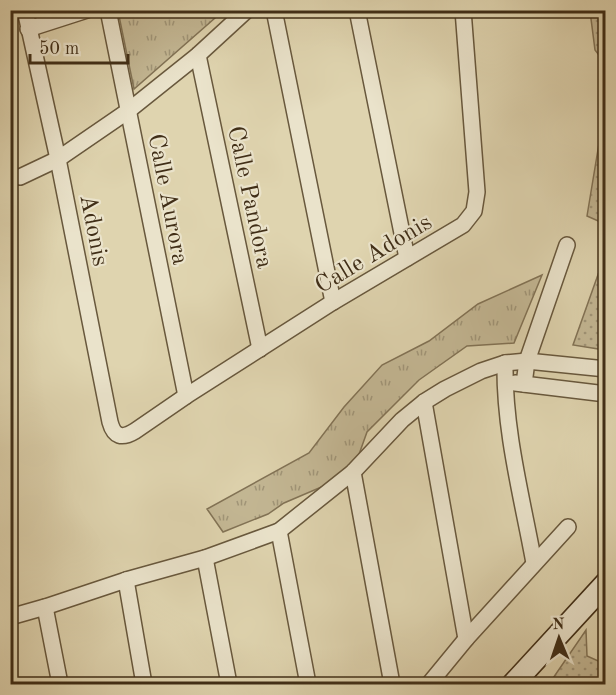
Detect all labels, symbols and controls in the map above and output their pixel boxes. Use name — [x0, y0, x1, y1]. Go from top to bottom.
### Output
scale bar — [30, 27, 128, 65]
text: 50 m — [39, 40, 79, 58]
street label: Calle Pandora — [222, 124, 276, 271]
street label: Calle Aurora — [143, 132, 192, 267]
street label: Adonis — [74, 192, 112, 268]
street label: Calle Adonis — [312, 211, 436, 299]
north arrow — [529, 608, 589, 668]
text: N — [552, 617, 566, 633]

